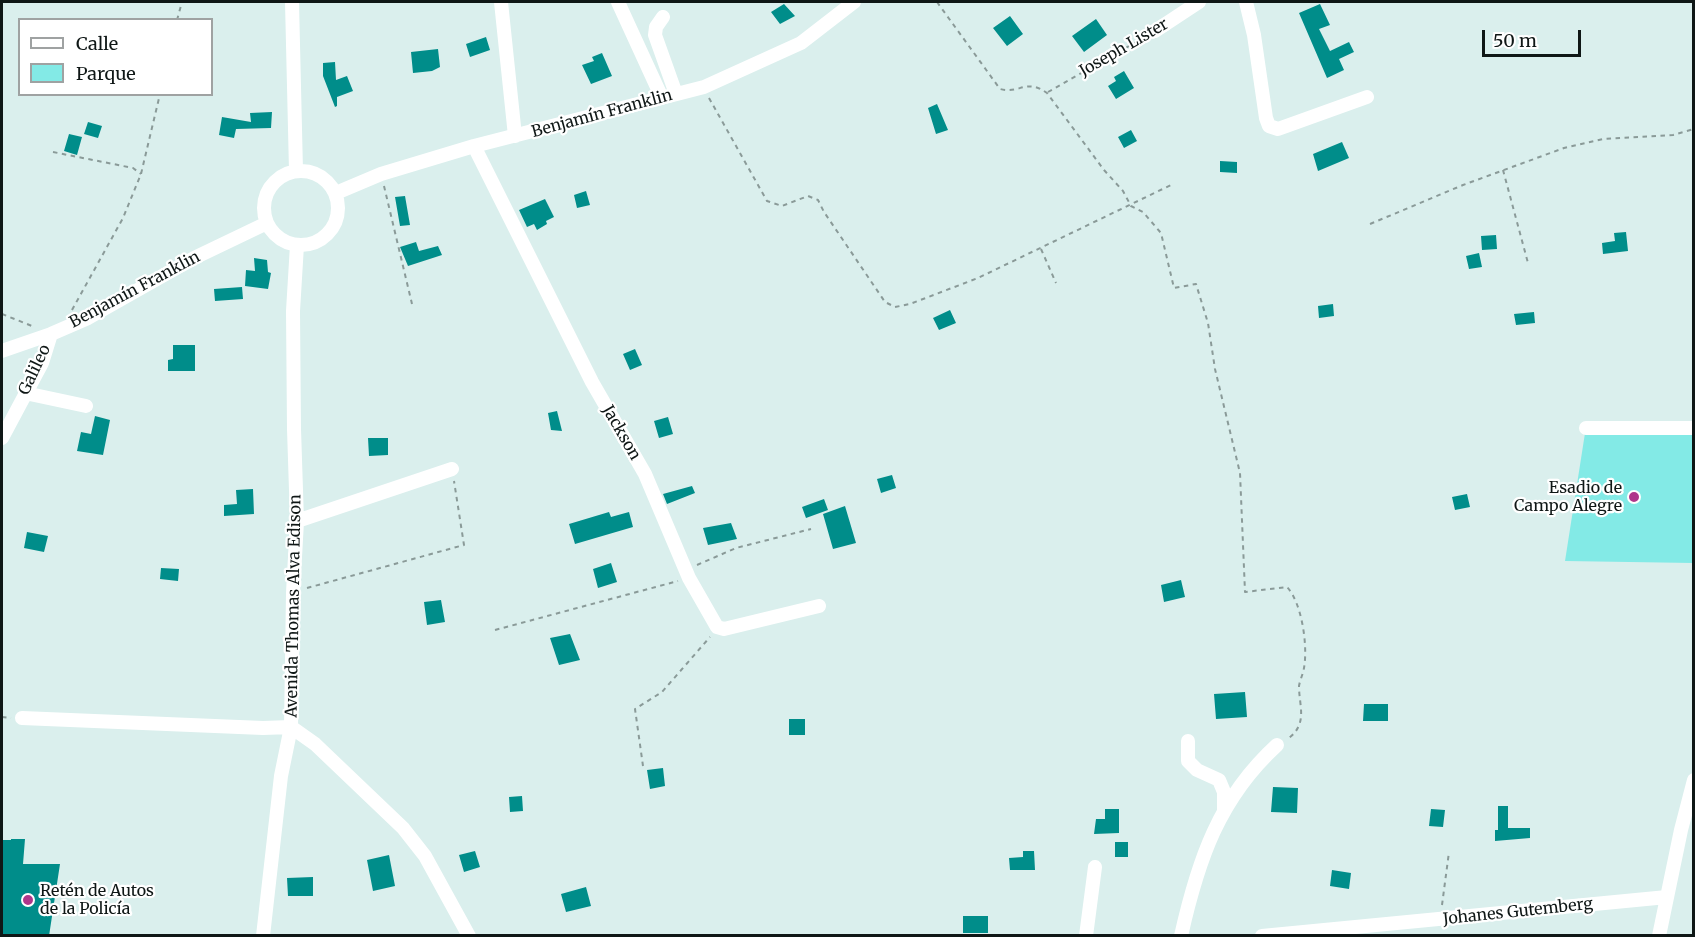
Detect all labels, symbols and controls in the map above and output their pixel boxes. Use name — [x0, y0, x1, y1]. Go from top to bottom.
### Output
street label: Joseph Lister — [1076, 15, 1172, 81]
legend — [18, 18, 213, 96]
scale bar — [1485, 18, 1584, 56]
text: 50 m — [1493, 29, 1537, 52]
text: Calle — [76, 32, 118, 55]
text: Parque — [76, 62, 136, 85]
street label: Benjamín Franklin — [529, 86, 675, 142]
street label: Benjamín Franklin — [66, 247, 204, 333]
street label: Galileo — [15, 342, 55, 398]
street label: Jackson — [598, 402, 644, 464]
place label: Esadio de Campo Alegre — [1514, 478, 1622, 516]
marker: Esadio de Campo Alegre — [1627, 490, 1641, 504]
street label: Avenida Thomas Alva Edison — [282, 494, 306, 718]
place label: Retén de Autos de la Policía — [40, 881, 154, 919]
marker: Retén de Autos de la Policía — [21, 893, 35, 907]
street label: Johanes Gutemberg — [1442, 895, 1594, 929]

